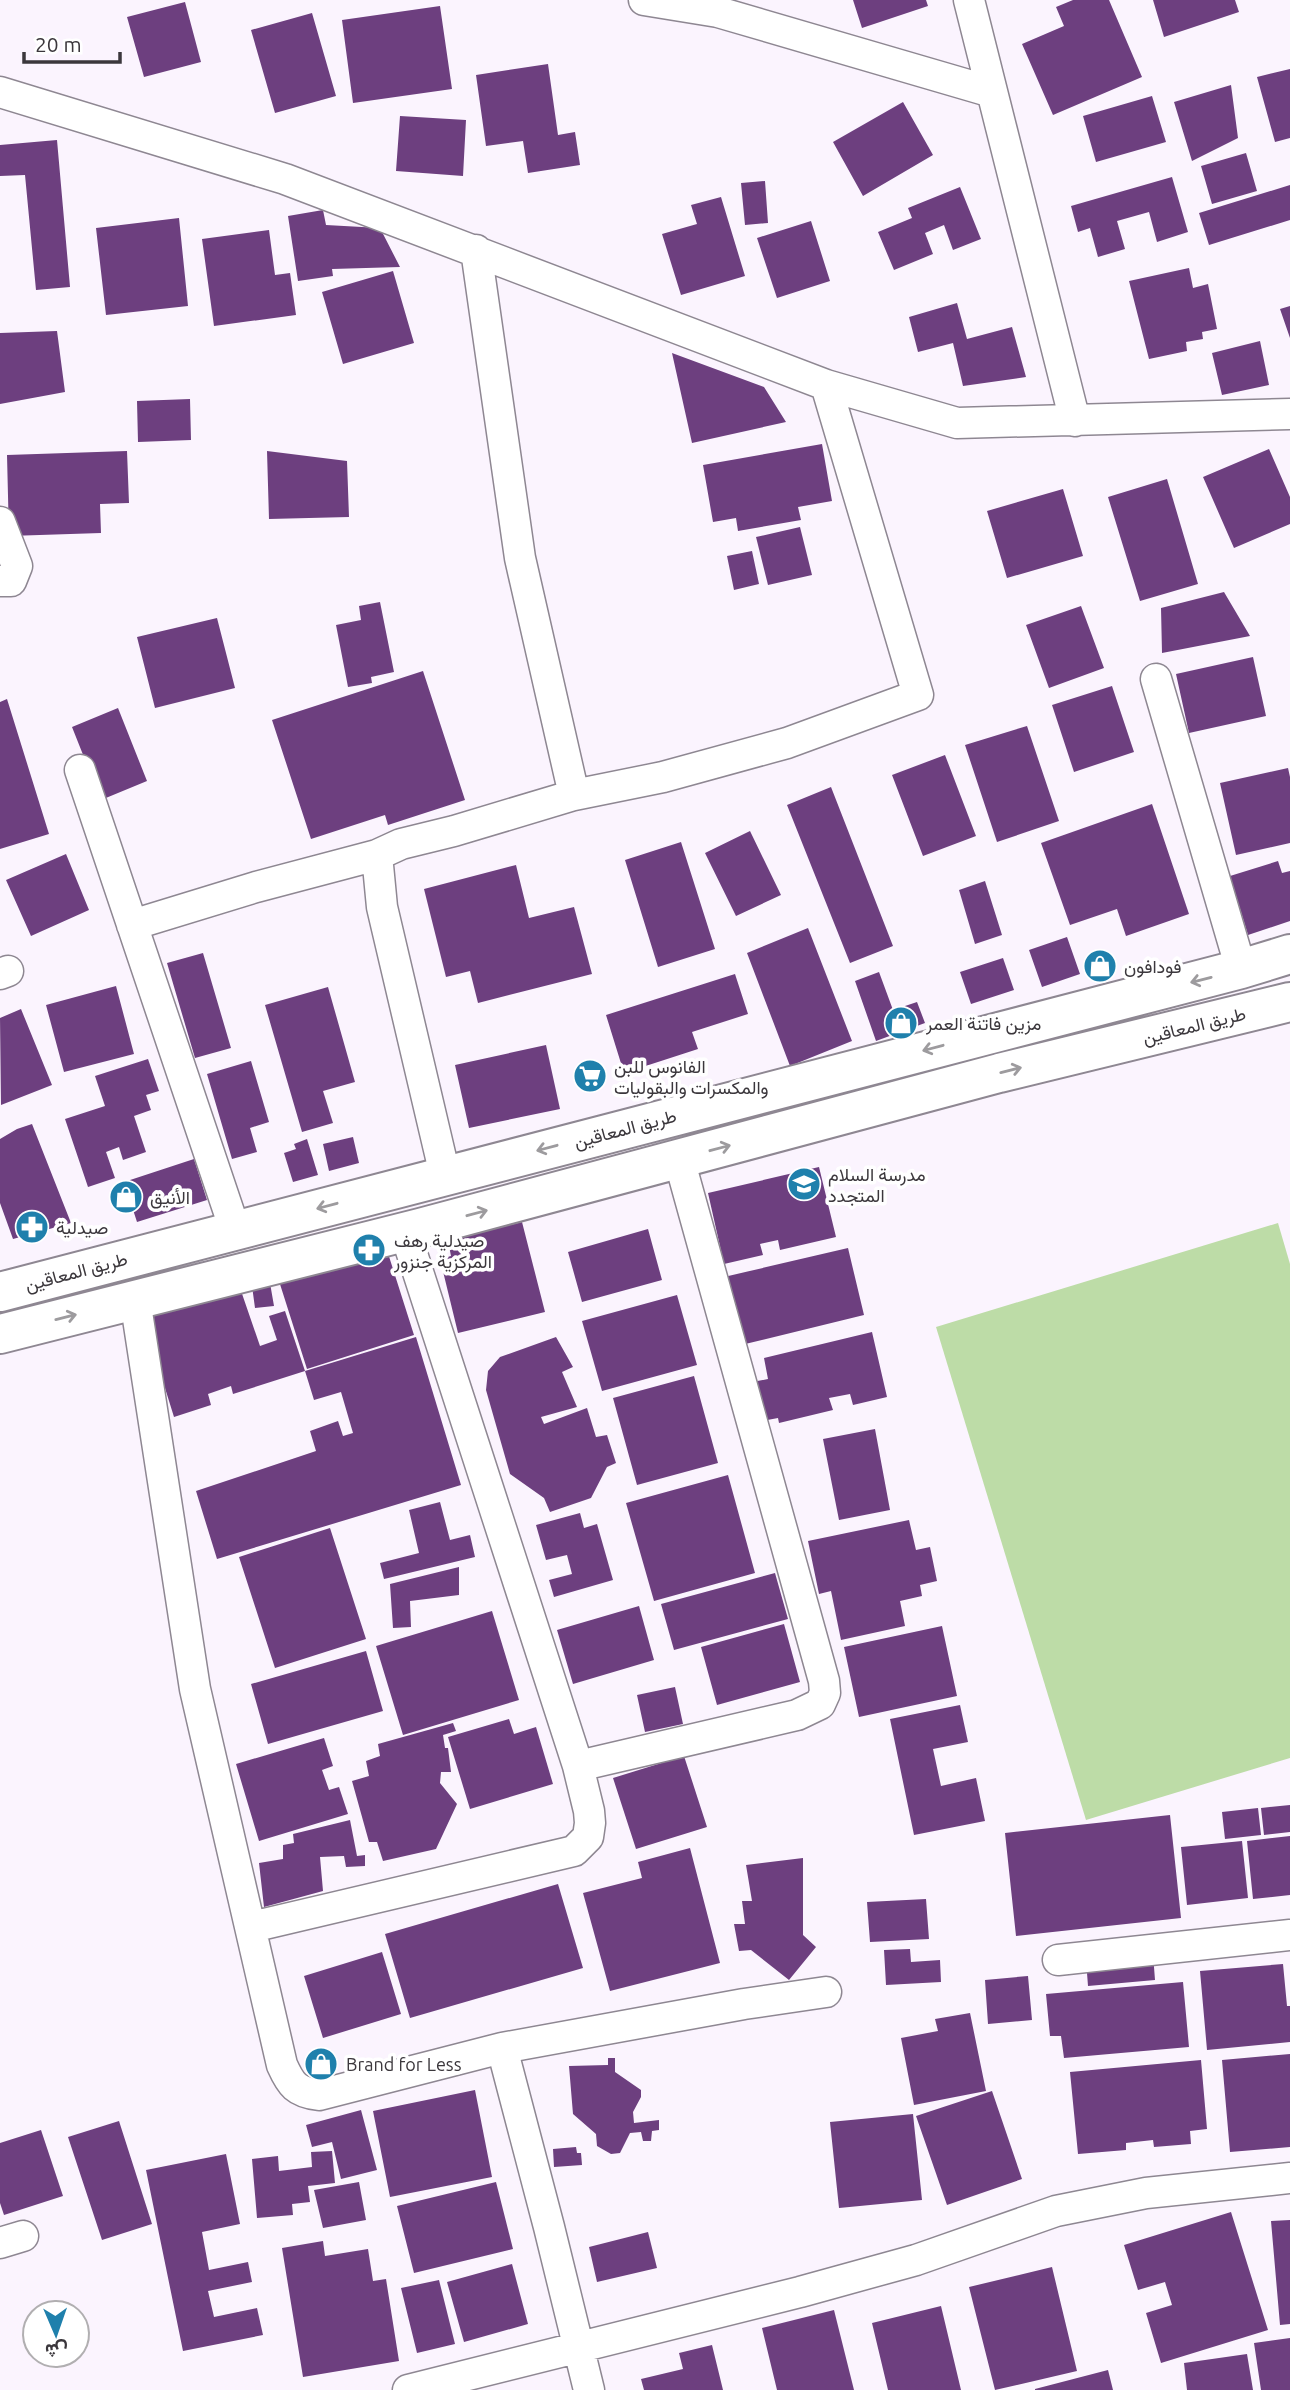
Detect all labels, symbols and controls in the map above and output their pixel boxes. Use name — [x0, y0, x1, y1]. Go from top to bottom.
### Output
scale bar — [24, 21, 121, 65]
text: 20 m — [35, 32, 82, 56]
shop icon: فودافون — [1081, 947, 1119, 985]
place label: فودافون — [1124, 956, 1181, 978]
one-way arrow — [1190, 974, 1213, 987]
street label: طريق المعاقين — [1140, 1003, 1248, 1049]
shop icon: مزين فاتنة العمر — [882, 1004, 920, 1042]
place label: مزين فاتنة العمر — [925, 1013, 1041, 1035]
one-way arrow — [922, 1042, 945, 1055]
place label: الفانوس للبن والمكسرات والبقوليات — [614, 1056, 769, 1099]
supermarket icon: الفانوس للبن والمكسرات والبقوليات — [571, 1057, 609, 1095]
one-way arrow — [999, 1063, 1022, 1076]
street label: طريق المعاقين — [572, 1105, 679, 1153]
one-way arrow — [708, 1141, 731, 1154]
one-way arrow — [536, 1143, 558, 1156]
place label: مدرسة السلام المتجدد — [828, 1164, 926, 1206]
school or university icon: مدرسة السلام المتجدد — [785, 1165, 823, 1203]
shop icon: الأنيق — [107, 1178, 145, 1216]
place label: الأنيق — [150, 1187, 190, 1209]
one-way arrow — [316, 1200, 338, 1213]
one-way arrow — [465, 1206, 487, 1219]
pharmacy icon: صيدلية — [13, 1208, 51, 1246]
place label: صيدلية — [56, 1217, 108, 1238]
place label: صيدلية رهف المركزية جنزور — [393, 1230, 492, 1273]
pharmacy icon: صيدلية رهف المركزية جنزور — [350, 1231, 388, 1269]
street label: طريق المعاقين — [23, 1248, 130, 1296]
one-way arrow — [54, 1310, 77, 1323]
shop icon: Brand for Less — [302, 2045, 340, 2083]
place label: Brand for Less — [346, 2054, 462, 2074]
north arrow — [21, 2299, 91, 2369]
text: ش — [45, 2339, 68, 2362]

